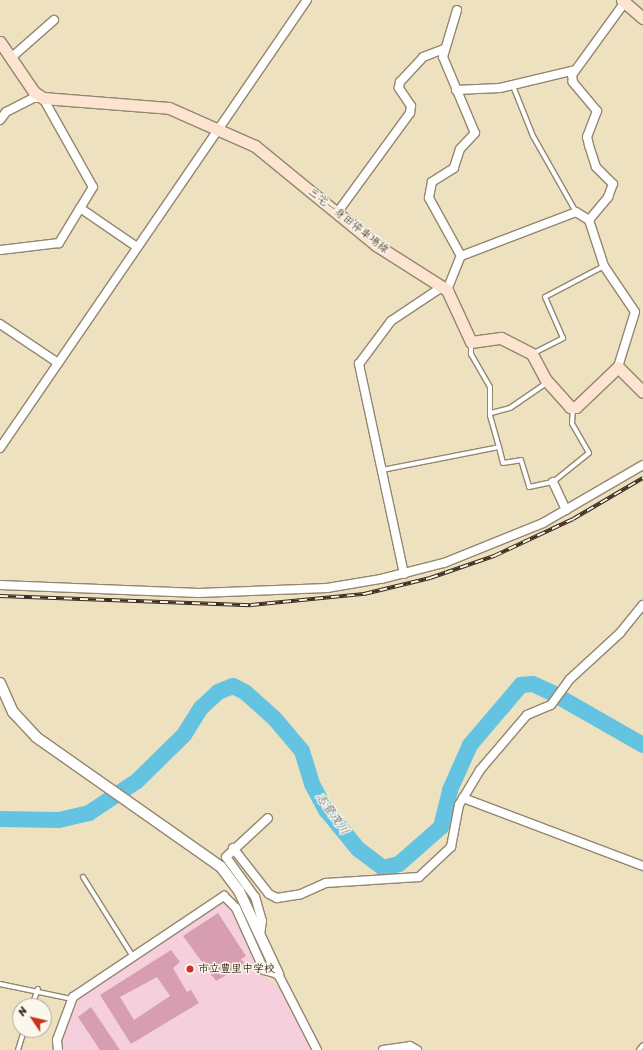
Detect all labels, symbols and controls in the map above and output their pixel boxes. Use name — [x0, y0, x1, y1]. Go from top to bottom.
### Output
street label: 三宅一身田停車場線 — [305, 185, 391, 257]
water label: 志登茂川 — [312, 790, 352, 838]
place label: 市立豊里中学校 — [198, 962, 275, 976]
marker: 市立豊里中学校 — [185, 964, 195, 974]
north arrow — [12, 998, 52, 1038]
text: N — [13, 1003, 33, 1020]

